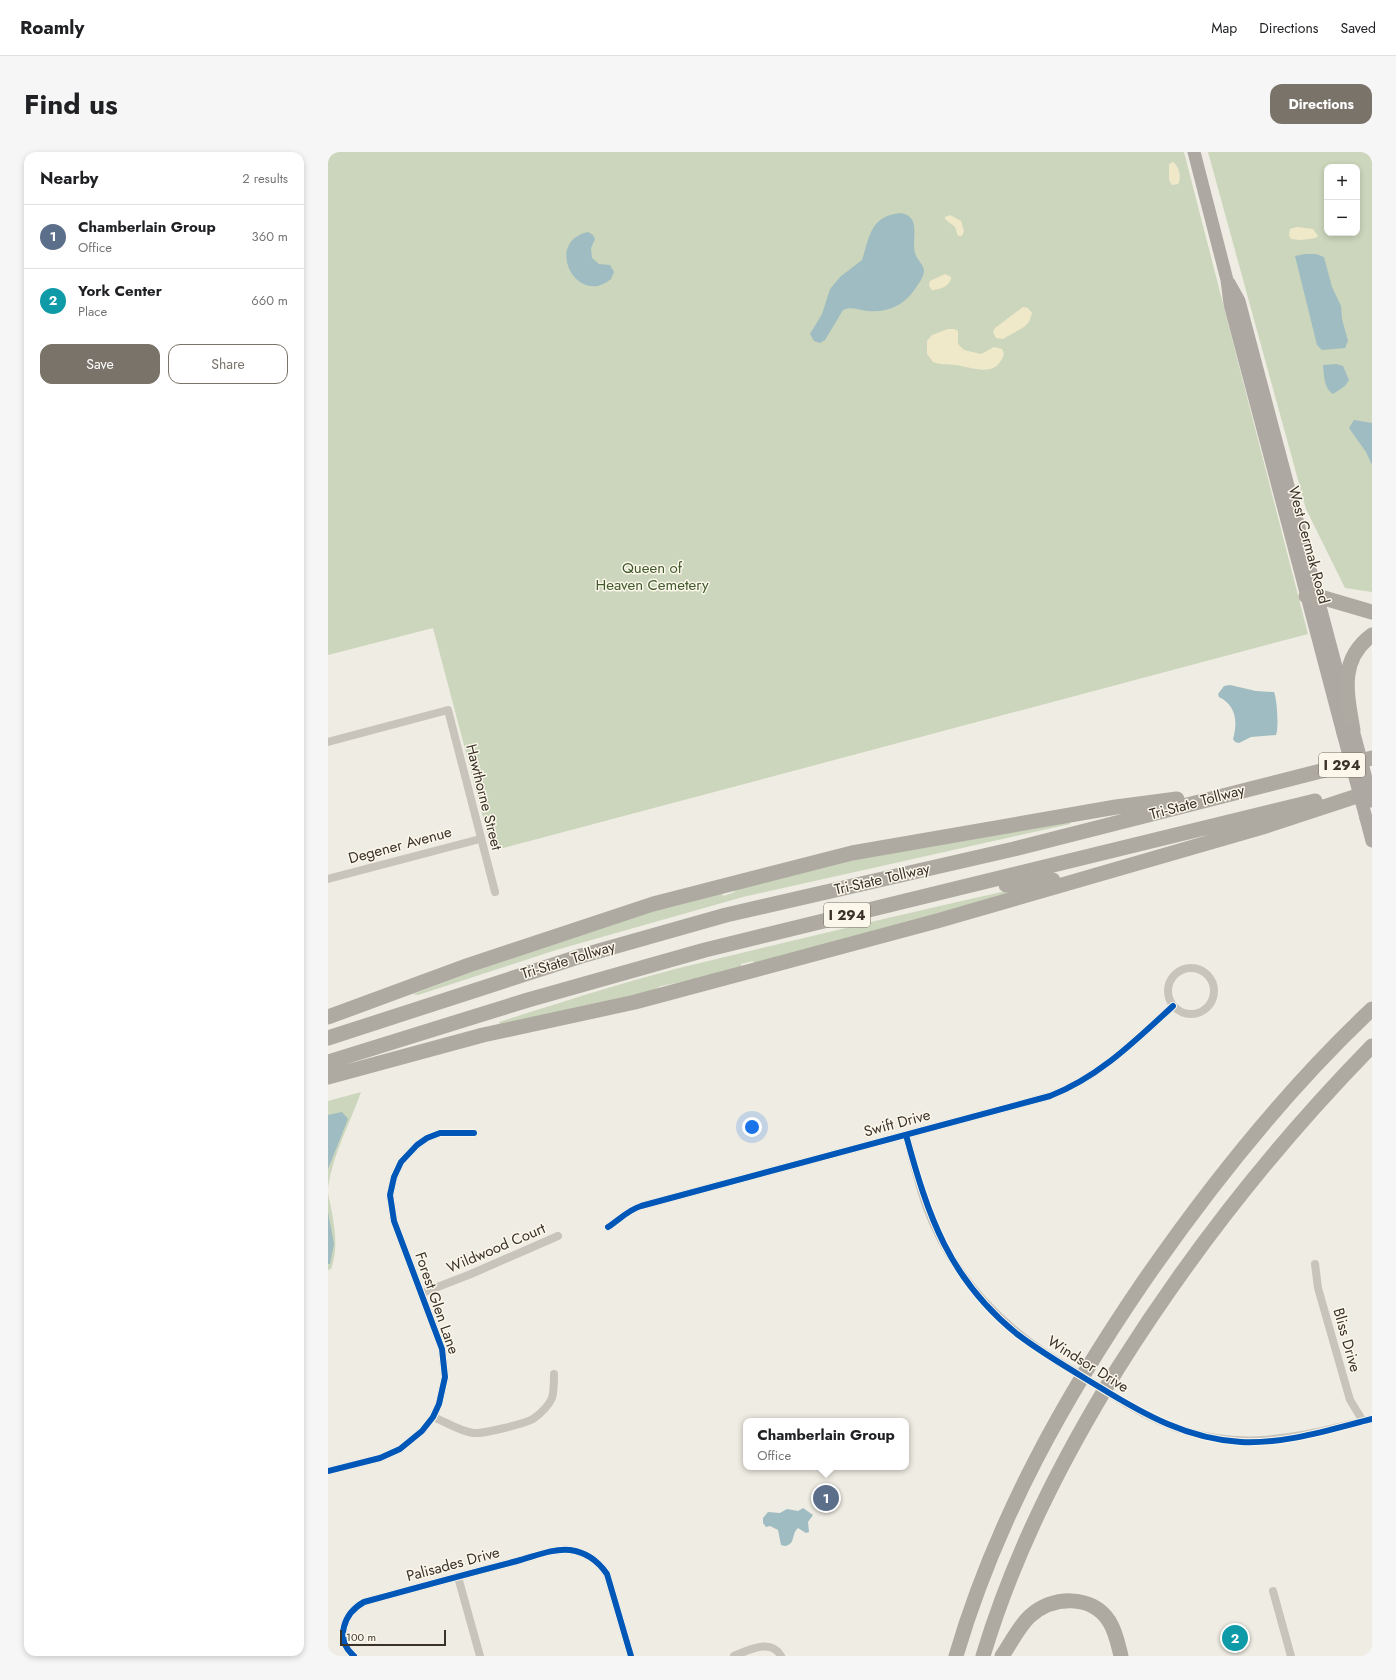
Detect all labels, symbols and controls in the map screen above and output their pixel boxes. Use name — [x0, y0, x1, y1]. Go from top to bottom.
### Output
text: Roamly — [20, 14, 84, 41]
text: Map — [1211, 18, 1237, 38]
text: Directions — [1259, 18, 1319, 38]
text: Saved — [1341, 18, 1376, 38]
text: Find us — [24, 84, 118, 125]
button: Directions — [1270, 84, 1372, 124]
map controls — [1324, 164, 1360, 236]
button: + — [1324, 164, 1360, 200]
text: Nearby — [40, 166, 98, 190]
text: 2 results — [242, 169, 288, 188]
button: − — [1324, 200, 1360, 236]
text: Chamberlain Group — [78, 216, 216, 238]
text: 1 — [50, 227, 56, 246]
text: 360 m — [252, 227, 288, 246]
text: Office — [78, 238, 112, 257]
text: York Center — [78, 280, 162, 302]
text: 2 — [49, 291, 57, 310]
text: 660 m — [251, 291, 288, 310]
text: Place — [78, 302, 107, 321]
button: Save — [40, 344, 160, 384]
button: Share — [168, 344, 288, 384]
street label: West Cermak Road — [1283, 484, 1335, 606]
park label: Queen of Heaven Cemetery — [595, 557, 709, 596]
street label: Hawthorne Street — [460, 742, 508, 853]
road number: I 294 — [1319, 753, 1365, 777]
street label: Tri-State Tollway — [1147, 779, 1247, 825]
street label: Degener Avenue — [346, 821, 454, 869]
street label: Tri-State Tollway — [832, 857, 932, 901]
road number: I 294 — [824, 903, 870, 927]
street label: Tri-State Tollway — [518, 935, 618, 985]
street label: Swift Drive — [861, 1103, 933, 1142]
your location — [742, 1117, 762, 1137]
street label: Wildwood Court — [443, 1217, 549, 1279]
street label: Forest Glen Lane — [409, 1249, 465, 1357]
street label: Bliss Drive — [1327, 1305, 1367, 1375]
street label: Windsor Drive — [1043, 1330, 1133, 1398]
popup — [743, 1418, 909, 1470]
text: Chamberlain Group — [757, 1424, 895, 1446]
text: Office — [757, 1446, 791, 1465]
pin: 1 — [813, 1483, 839, 1513]
street label: Palisades Drive — [404, 1541, 502, 1587]
pin: 2 — [1222, 1623, 1248, 1653]
scale bar — [340, 1628, 446, 1647]
text: 100 m — [346, 1629, 376, 1645]

